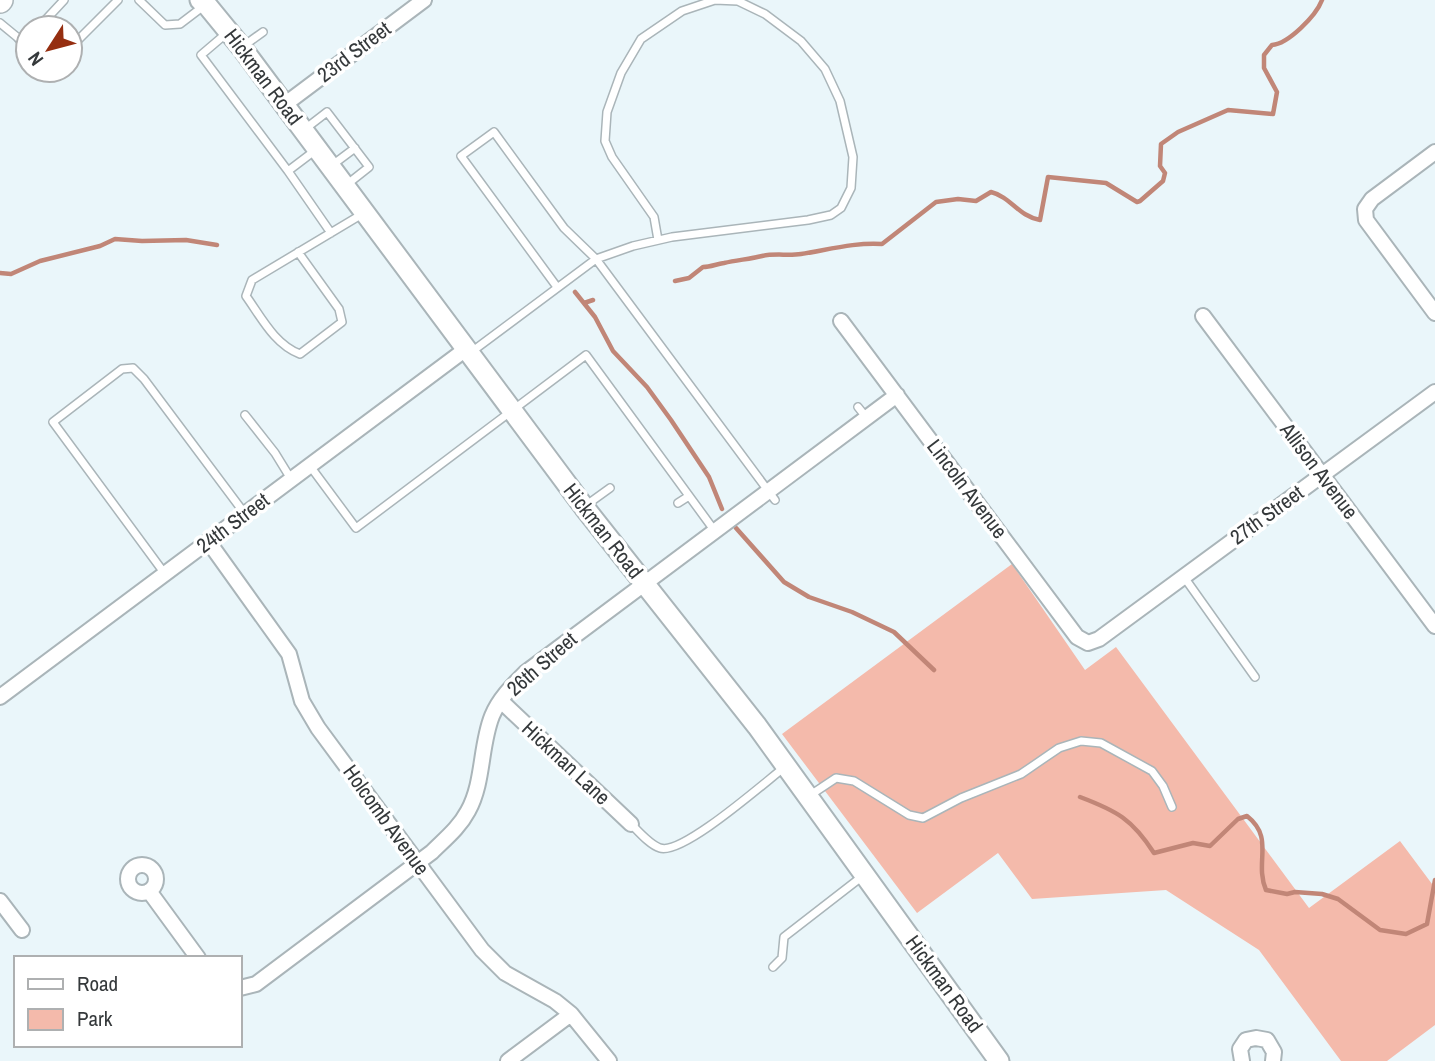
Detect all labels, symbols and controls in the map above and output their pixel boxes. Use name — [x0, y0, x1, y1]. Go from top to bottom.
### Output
north arrow — [14, 14, 84, 84]
street label: 23rd Street — [311, 14, 397, 89]
street label: Hickman Road — [218, 22, 309, 131]
text: N — [21, 47, 49, 71]
street label: Allison Avenue — [1273, 416, 1365, 525]
street label: Lincoln Avenue — [920, 433, 1014, 544]
street label: Hickman Road — [557, 477, 650, 584]
street label: 27th Street — [1224, 478, 1309, 551]
street label: 24th Street — [190, 486, 275, 560]
street label: 26th Street — [500, 625, 583, 702]
street label: Hickman Lane — [516, 714, 617, 811]
street label: Holcomb Avenue — [336, 759, 436, 881]
street label: Hickman Road — [899, 929, 990, 1038]
legend — [14, 956, 242, 1047]
text: Road — [77, 969, 118, 998]
text: Park — [77, 1004, 113, 1033]

